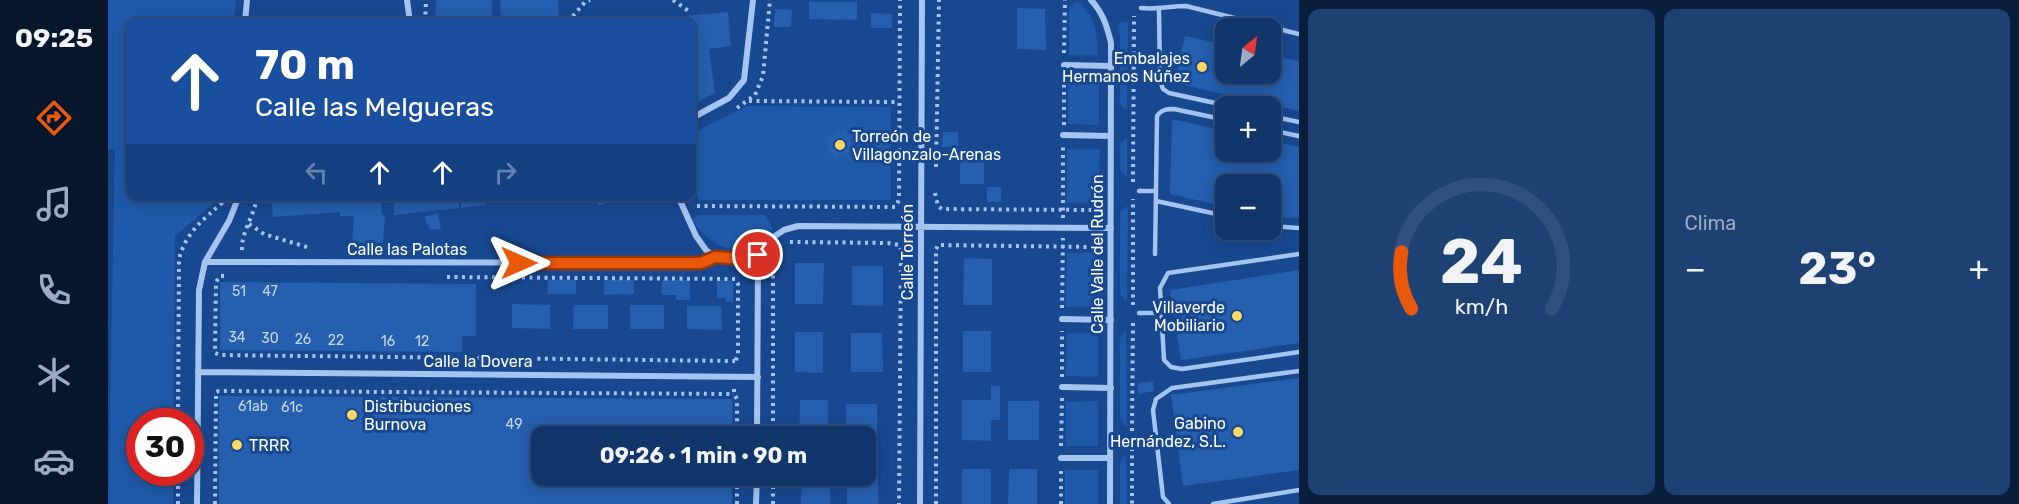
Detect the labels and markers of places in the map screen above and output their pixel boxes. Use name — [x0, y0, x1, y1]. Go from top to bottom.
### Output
place label: Embalajes Hermanos Núñez — [1062, 49, 1190, 86]
marker: Embalajes Hermanos Núñez — [1195, 60, 1209, 74]
place label: Torreón de Villagonzalo-Arenas — [852, 127, 1001, 164]
marker: Torreón de Villagonzalo-Arenas — [833, 138, 847, 152]
pin — [732, 229, 783, 280]
place label: Villaverde Mobiliario — [1152, 298, 1225, 335]
marker: Villaverde Mobiliario — [1230, 309, 1244, 323]
place label: Distribuciones Burnova — [364, 397, 471, 434]
marker: Distribuciones Burnova — [345, 408, 359, 422]
place label: Gabino Hernández, S.L. — [1110, 414, 1226, 451]
marker: Gabino Hernández, S.L. — [1231, 425, 1245, 439]
place label: TRRR — [249, 436, 290, 455]
marker: TRRR — [230, 438, 244, 452]

